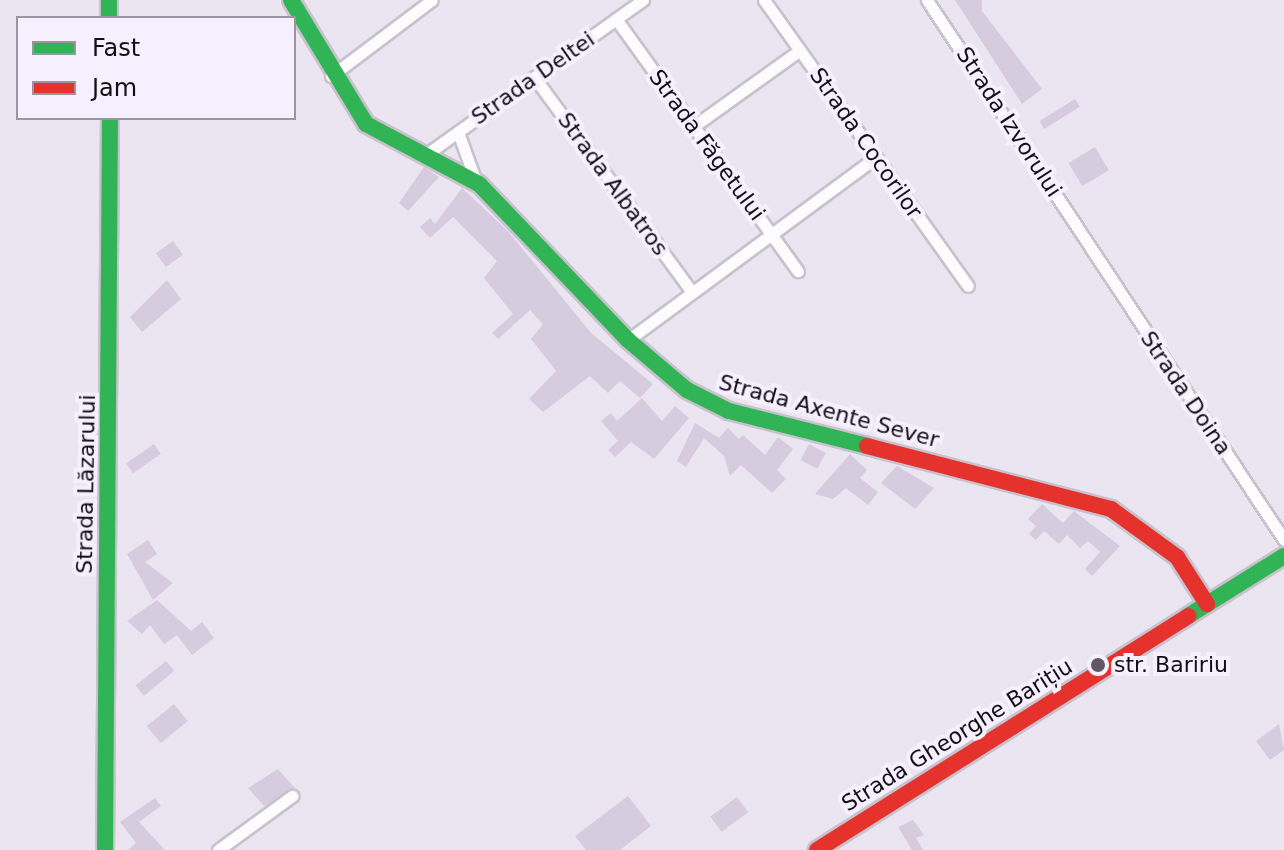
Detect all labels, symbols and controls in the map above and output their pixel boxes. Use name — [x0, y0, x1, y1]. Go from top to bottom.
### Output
legend — [16, 16, 296, 120]
street label: Strada Deltei — [466, 26, 600, 130]
text: Fast — [92, 34, 140, 62]
street label: Strada Izvorului — [951, 42, 1067, 202]
street label: Strada Cocorilor — [804, 63, 928, 223]
street label: Strada Făgetului — [643, 64, 771, 226]
text: Jam — [92, 74, 137, 102]
street label: Strada Albatros — [552, 107, 674, 261]
street label: Strada Doina — [1135, 326, 1237, 460]
street label: Strada Axente Sever — [716, 369, 942, 453]
street label: Strada Lăzarului — [71, 394, 101, 574]
place label: str. Baririu — [1114, 652, 1228, 678]
street label: Strada Gheorghe Barițiu — [837, 653, 1077, 817]
marker: str. Baririu — [1089, 656, 1107, 674]

